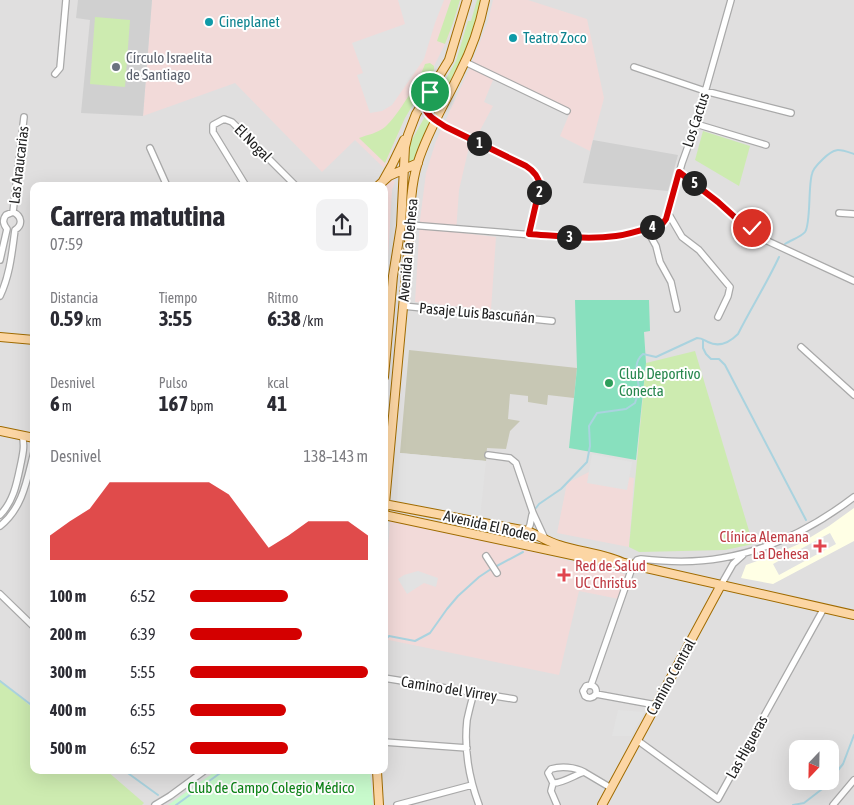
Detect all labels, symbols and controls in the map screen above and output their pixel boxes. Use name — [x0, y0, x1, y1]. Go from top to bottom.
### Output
place label: Cineplanet — [219, 13, 280, 30]
marker: Cineplanet — [203, 16, 215, 28]
place label: Teatro Zoco — [523, 29, 587, 46]
marker: Teatro Zoco — [507, 32, 519, 44]
place label: Círculo Israelita de Santiago — [126, 49, 212, 83]
marker: Círculo Israelita de Santiago — [110, 61, 122, 73]
pin — [409, 71, 451, 113]
icon: arrive — [416, 78, 444, 106]
street label: Los Cactus — [679, 90, 712, 149]
street label: El Nogal — [231, 121, 275, 165]
street label: Las Araucarias — [5, 125, 32, 205]
pin: 1 — [466, 130, 492, 156]
text: 1 — [476, 135, 483, 151]
pin: 5 — [682, 170, 706, 196]
text: 5 — [691, 175, 698, 191]
pin: 2 — [526, 180, 552, 204]
text: 2 — [536, 184, 543, 200]
street label: Avenida La Dehesa — [395, 198, 420, 302]
button: share — [316, 199, 368, 251]
text: Carrera matutina — [50, 200, 225, 232]
pin — [731, 207, 773, 249]
pin: 4 — [640, 214, 664, 240]
icon: check — [738, 214, 766, 242]
text: 4 — [649, 219, 656, 235]
pin: 3 — [556, 224, 582, 250]
text: 3 — [566, 229, 573, 245]
text: 07:59 — [50, 235, 83, 253]
text: Distancia — [50, 290, 98, 306]
text: Tiempo — [159, 290, 197, 306]
text: Ritmo — [267, 290, 298, 306]
street label: Pasaje Luis Bascuñán — [418, 299, 536, 326]
text: 0.59 — [50, 306, 83, 330]
text: 3:55 — [159, 306, 192, 330]
text: 6:38 — [267, 306, 301, 330]
text: km — [83, 313, 102, 329]
text: /km — [301, 313, 324, 329]
place label: Club Deportivo Conecta — [619, 365, 701, 399]
text: Desnivel — [50, 375, 95, 391]
text: Pulso — [159, 375, 188, 391]
text: kcal — [267, 375, 289, 391]
marker: Club Deportivo Conecta — [603, 377, 615, 389]
text: 6 — [50, 391, 60, 415]
text: 167 — [159, 391, 188, 415]
text: 41 — [267, 391, 287, 415]
text: m — [60, 398, 72, 414]
text: bpm — [188, 398, 214, 414]
text: Desnivel — [50, 447, 101, 465]
text: 138–143 m — [304, 447, 368, 465]
street label: Avenida El Rodeo — [442, 507, 538, 544]
place label: Clínica Alemana La Dehesa — [720, 528, 809, 562]
marker: Clínica Alemana La Dehesa — [813, 539, 827, 553]
place label: Red de Salud UC Christus — [575, 557, 646, 591]
marker: Red de Salud UC Christus — [557, 568, 571, 582]
text: 100 m — [50, 587, 86, 605]
text: 6:52 — [130, 587, 155, 605]
text: 200 m — [50, 625, 86, 643]
text: 6:39 — [130, 625, 155, 643]
street label: Camino Central — [643, 636, 699, 718]
text: 300 m — [50, 663, 86, 681]
text: 5:55 — [130, 663, 155, 681]
street label: Camino del Virrey — [400, 673, 498, 704]
text: 400 m — [50, 701, 86, 719]
text: 6:55 — [130, 701, 155, 719]
street label: Las Higueras — [722, 712, 771, 781]
text: 500 m — [50, 739, 86, 757]
text: 6:52 — [130, 739, 155, 757]
north arrow — [789, 740, 839, 790]
map controls — [789, 740, 839, 790]
park label: Club de Campo Colegio Médico — [187, 779, 355, 796]

